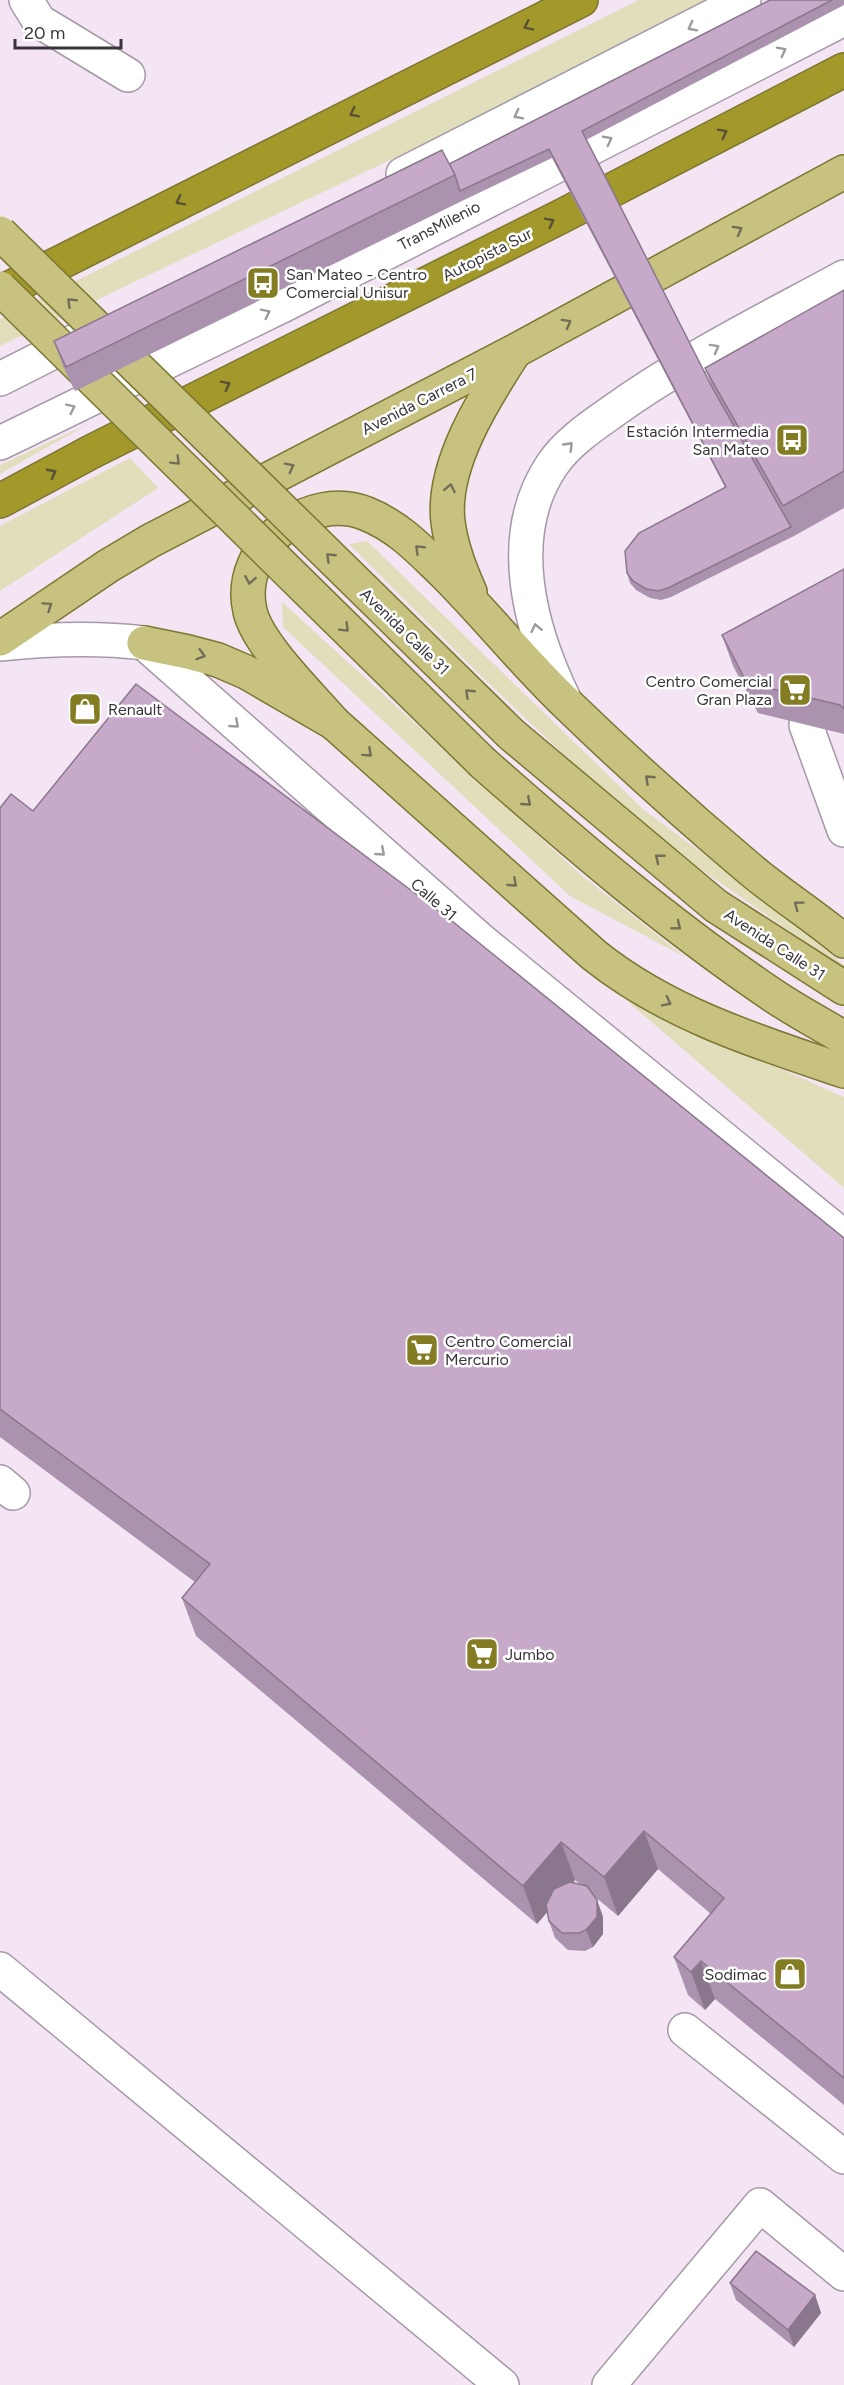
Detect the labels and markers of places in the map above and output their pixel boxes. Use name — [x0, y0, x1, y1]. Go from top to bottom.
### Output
bus stop icon: San Mateo - Centro Comercial Unisur — [245, 265, 281, 301]
place label: San Mateo - Centro Comercial Unisur — [286, 265, 427, 302]
place label: Estación Intermedia San Mateo — [626, 422, 769, 459]
bus stop icon: Estación Intermedia San Mateo — [774, 422, 810, 458]
place label: Centro Comercial Gran Plaza — [645, 672, 772, 709]
supermarket icon: Centro Comercial Gran Plaza — [777, 672, 813, 708]
shop icon: Renault — [67, 691, 103, 727]
place label: Renault — [108, 700, 162, 719]
supermarket icon: Centro Comercial Mercurio — [404, 1332, 440, 1368]
place label: Centro Comercial Mercurio — [445, 1332, 572, 1369]
supermarket icon: Jumbo — [464, 1636, 500, 1672]
place label: Jumbo — [505, 1645, 554, 1664]
shop icon: Sodimac — [772, 1956, 808, 1992]
place label: Sodimac — [704, 1965, 767, 1984]

